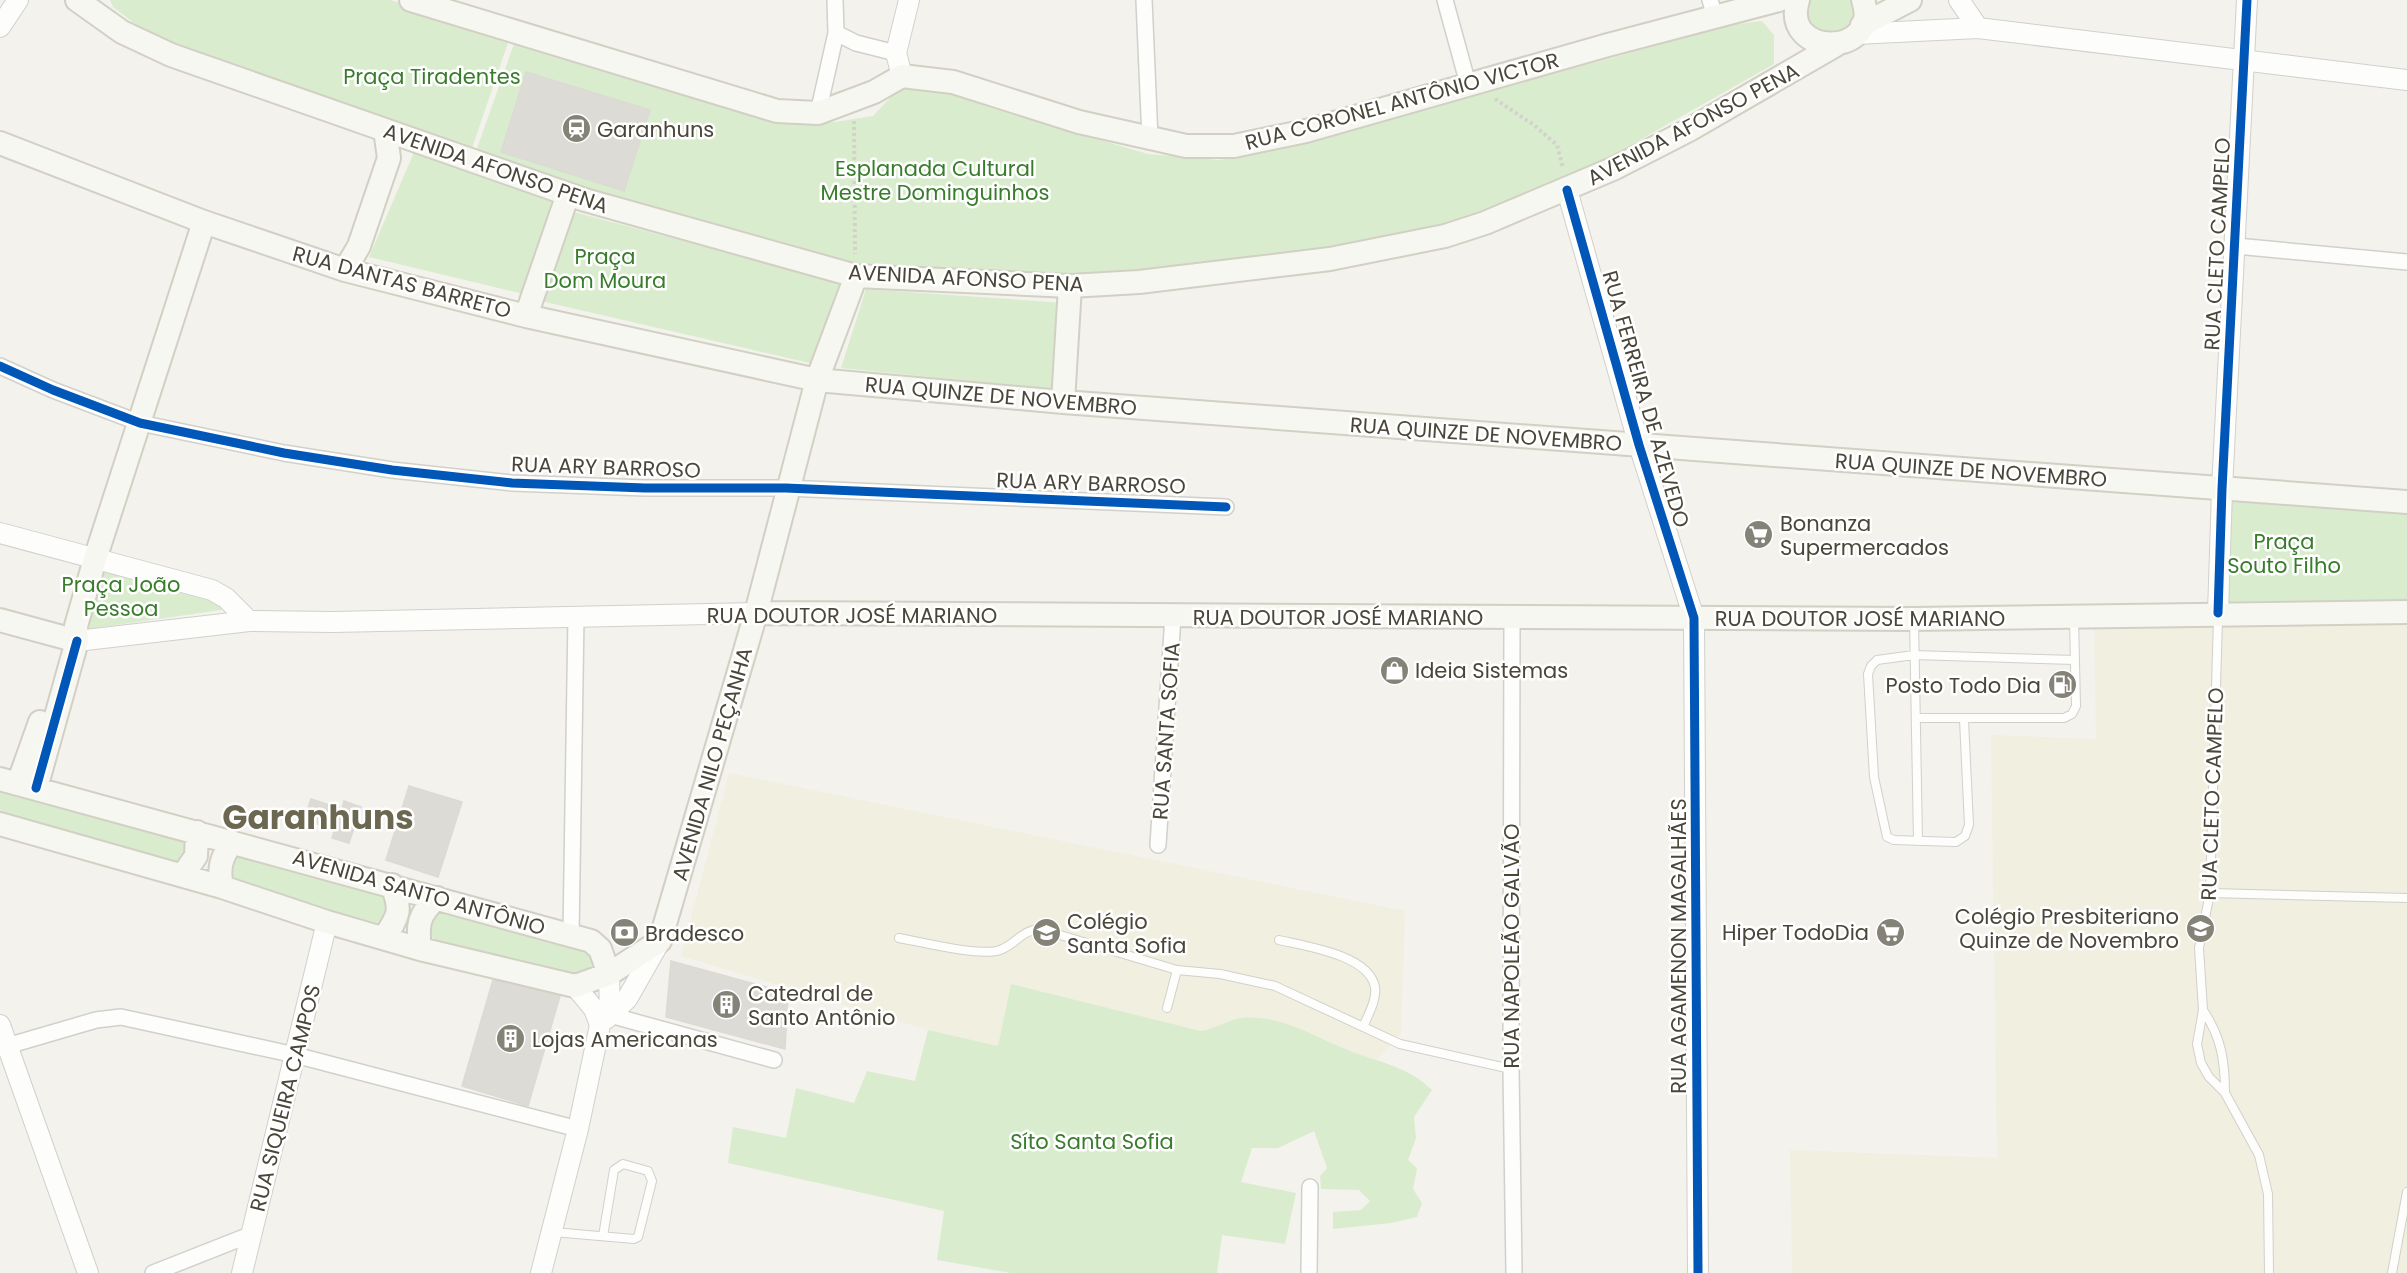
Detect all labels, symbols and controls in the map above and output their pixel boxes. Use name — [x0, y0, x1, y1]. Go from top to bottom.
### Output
street label: RUA CORONEL ANTÔNIO VICTOR — [1242, 45, 1562, 157]
street label: AVENIDA AFONSO PENA — [1582, 56, 1804, 192]
park label: Praça Tiradentes — [343, 62, 521, 91]
station icon: Garanhuns — [560, 113, 592, 145]
place label: Garanhuns — [597, 115, 714, 144]
street label: AVENIDA AFONSO PENA — [380, 116, 612, 220]
street label: RUA CLETO CAMPELO — [2197, 137, 2237, 351]
park label: Esplanada Cultural Mestre Dominguinhos — [821, 154, 1049, 207]
street label: RUA DANTAS BARRETO — [290, 239, 514, 325]
park label: Praça Dom Moura — [544, 242, 666, 295]
street label: AVENIDA AFONSO PENA — [847, 257, 1085, 299]
street label: RUA FERREIRA DE AZEVEDO — [1595, 267, 1697, 531]
street label: RUA QUINZE DE NOVEMBRO — [864, 370, 1138, 422]
street label: RUA QUINZE DE NOVEMBRO — [1349, 410, 1623, 458]
street label: RUA QUINZE DE NOVEMBRO — [1834, 446, 2108, 494]
street label: RUA ARY BARROSO — [511, 449, 701, 485]
street label: RUA ARY BARROSO — [996, 465, 1186, 501]
place label: Bonanza Supermercados — [1780, 509, 1949, 562]
supermarket icon: Bonanza Supermercados — [1743, 519, 1775, 551]
park label: Praça Souto Filho — [2227, 527, 2341, 580]
park label: Praça João Pessoa — [62, 570, 180, 623]
street label: RUA DOUTOR JOSÉ MARIANO — [707, 601, 997, 630]
street label: RUA DOUTOR JOSÉ MARIANO — [1193, 603, 1483, 632]
street label: RUA DOUTOR JOSÉ MARIANO — [1715, 604, 2005, 633]
street label: RUA SANTA SOFIA — [1145, 641, 1187, 821]
street label: AVENIDA NILO PEÇANHA — [665, 644, 759, 884]
shop icon: Ideia Sistemas — [1378, 654, 1410, 686]
place label: Ideia Sistemas — [1415, 656, 1568, 685]
fuel station icon: Posto Todo Dia — [2046, 669, 2078, 701]
place label: Posto Todo Dia — [1885, 671, 2041, 700]
street label: RUA CLETO CAMPELO — [2194, 687, 2230, 901]
district label: Garanhuns — [222, 794, 414, 841]
street label: RUA AGAMENON MAGALHÃES — [1664, 798, 1693, 1094]
street label: RUA NAPOLEÃO GALVÃO — [1497, 824, 1526, 1068]
street label: AVENIDA SANTO ANTÔNIO — [289, 842, 549, 942]
place label: Colégio Presbiteriano Quinze de Novembro — [1955, 902, 2179, 955]
place label: Colégio Santa Sofia — [1067, 907, 1186, 960]
school or university icon: Colégio Presbiteriano Quinze de Novembro — [2184, 912, 2216, 944]
supermarket icon: Hiper TodoDia — [1874, 916, 1906, 948]
bank icon: Bradesco — [608, 917, 640, 949]
school or university icon: Colégio Santa Sofia — [1030, 917, 1062, 949]
place label: Hiper TodoDia — [1722, 918, 1869, 947]
place label: Bradesco — [645, 919, 744, 948]
place label: Catedral de Santo Antônio — [748, 979, 895, 1032]
street label: RUA SIQUEIRA CAMPOS — [243, 982, 327, 1214]
building icon: Catedral de Santo Antônio — [711, 989, 743, 1021]
building icon: Lojas Americanas — [495, 1023, 527, 1055]
place label: Lojas Americanas — [532, 1025, 718, 1054]
park label: Síto Santa Sofia — [1010, 1127, 1174, 1156]

